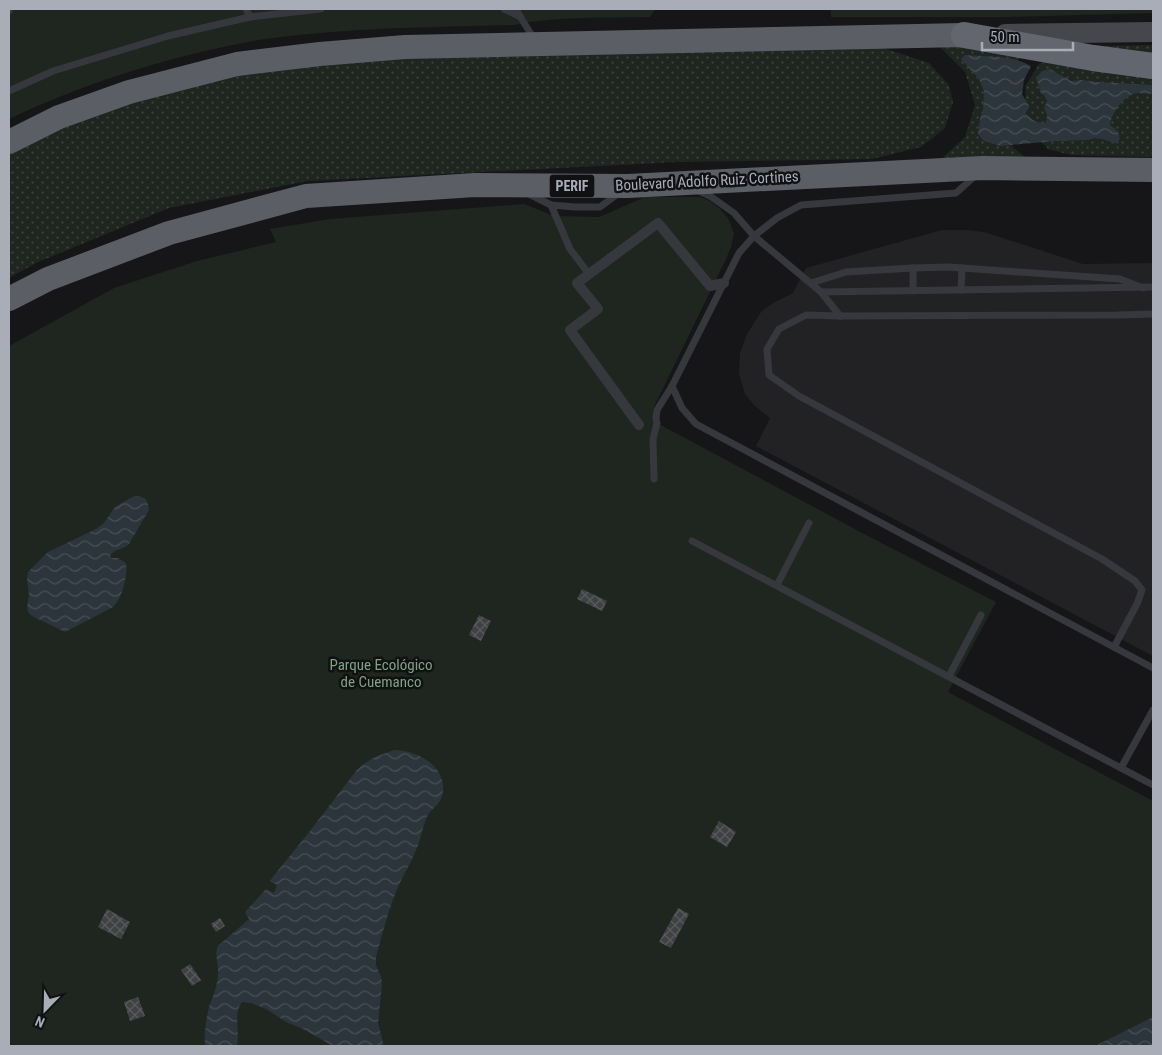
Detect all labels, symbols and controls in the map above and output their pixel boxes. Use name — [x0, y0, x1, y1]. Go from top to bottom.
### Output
scale bar — [982, 20, 1073, 52]
text: 50 m — [990, 28, 1020, 46]
street label: Boulevard Adolfo Ruiz Cortines — [615, 167, 799, 195]
road number: PERIF — [550, 175, 594, 198]
park label: Parque Ecológico de Cuemanco — [329, 656, 433, 691]
north arrow — [20, 985, 70, 1035]
text: N — [33, 1013, 47, 1031]

